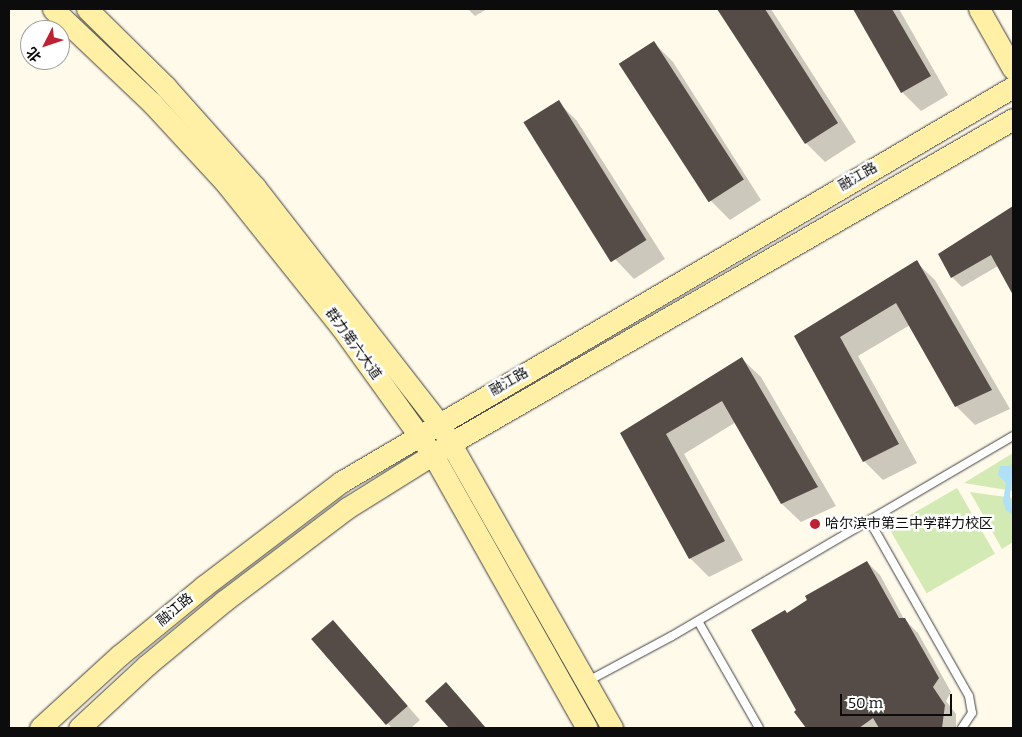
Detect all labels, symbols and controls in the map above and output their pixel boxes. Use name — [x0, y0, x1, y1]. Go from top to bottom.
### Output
north arrow — [20, 20, 70, 70]
text: 北 — [23, 44, 45, 65]
street label: 融江路 — [836, 159, 880, 195]
street label: 群力第六大道 — [322, 305, 384, 383]
street label: 融江路 — [487, 364, 531, 400]
place label: 哈尔滨市第三中学群力校区 — [825, 516, 993, 532]
marker: 哈尔滨市第三中学群力校区 — [809, 518, 821, 530]
street label: 融江路 — [154, 590, 196, 630]
scale bar — [842, 684, 954, 716]
text: 50 m — [848, 694, 883, 712]

